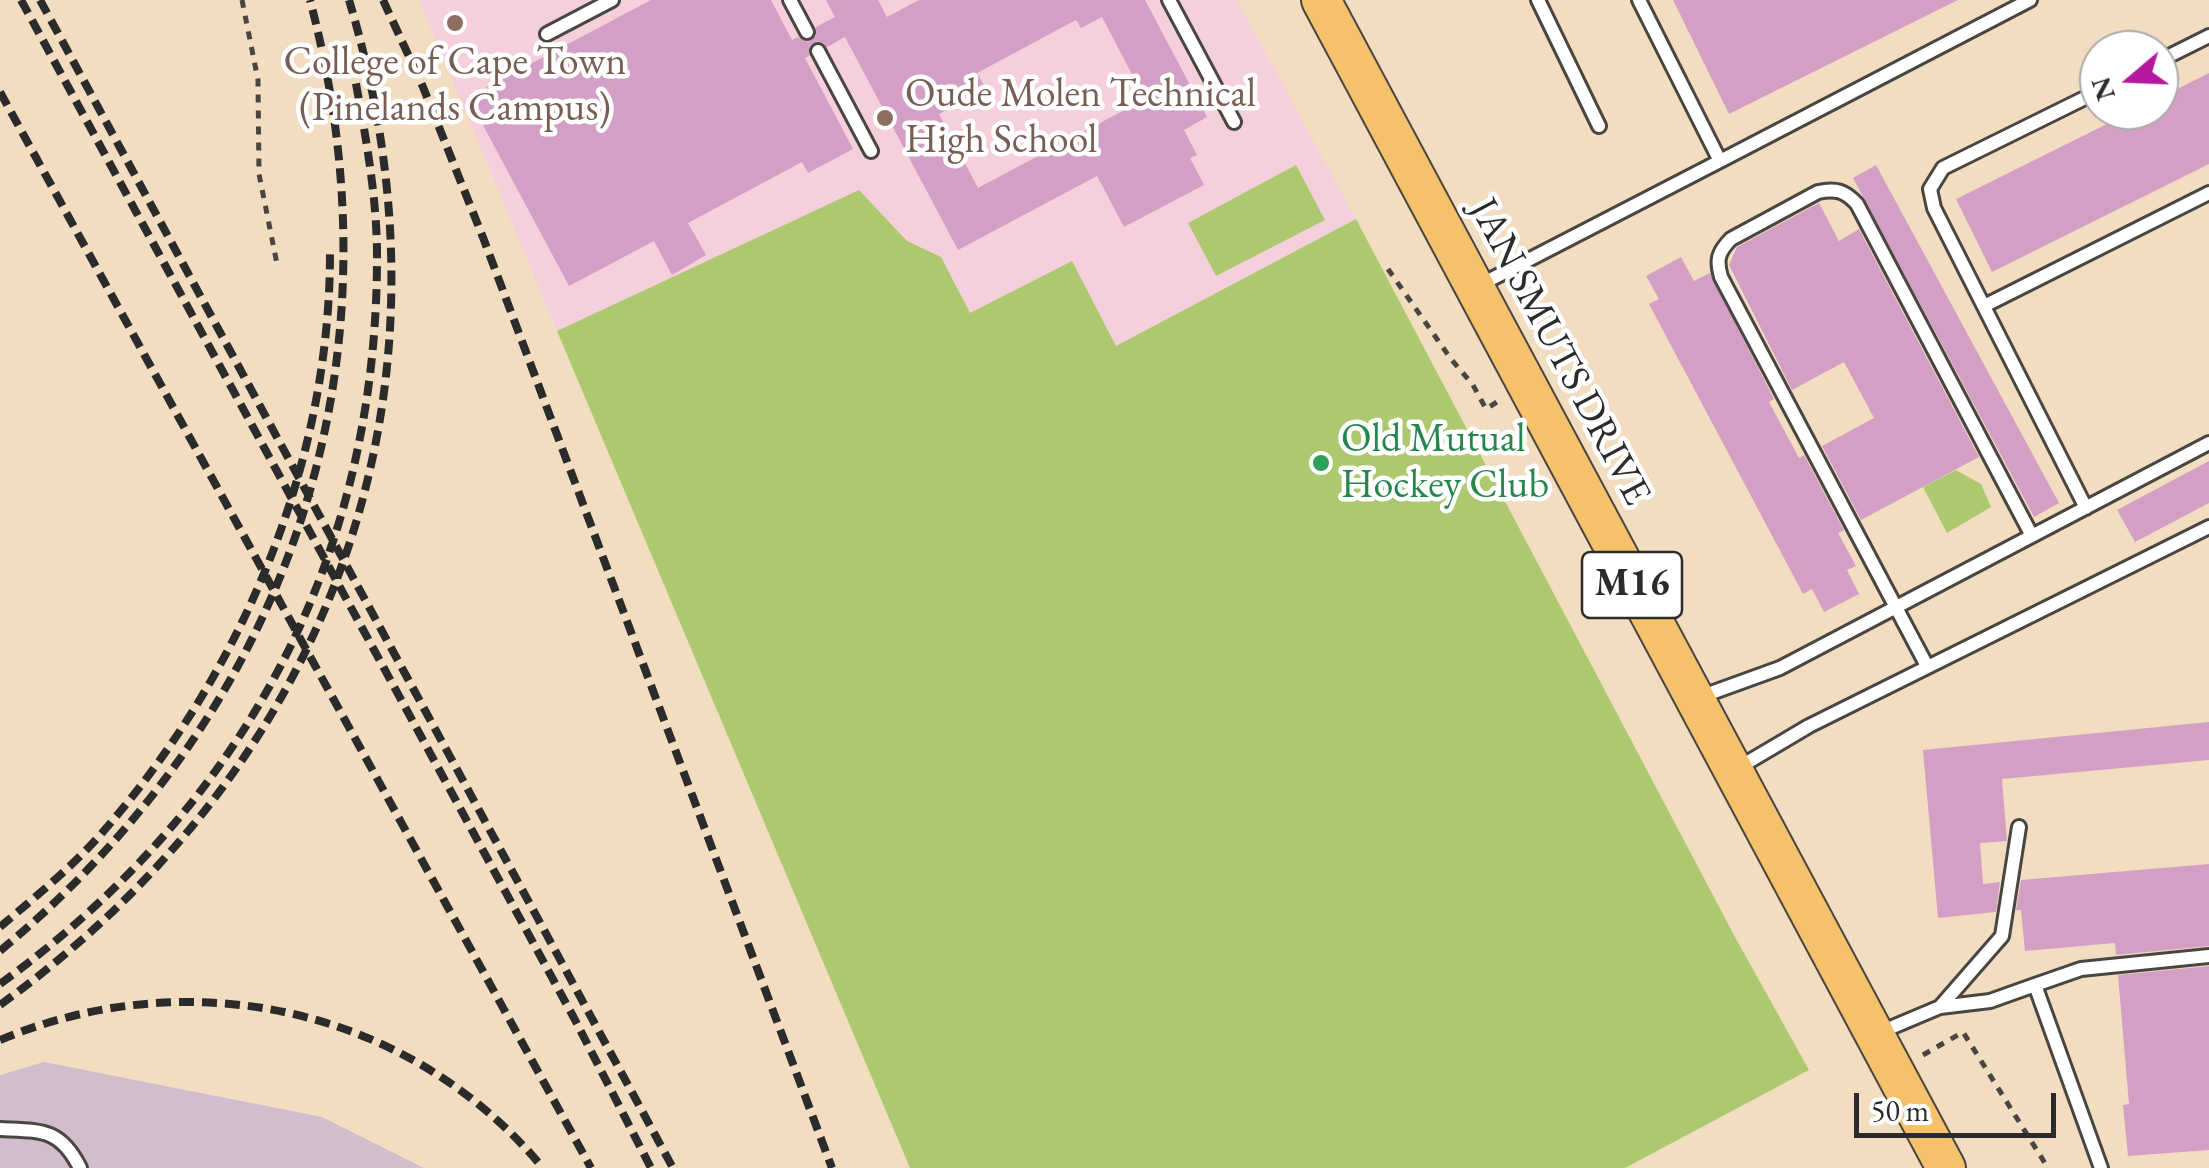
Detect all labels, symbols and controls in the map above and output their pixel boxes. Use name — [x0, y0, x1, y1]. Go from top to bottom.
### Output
marker: College of Cape Town (Pinelands Campus) — [444, 12, 466, 34]
north arrow — [2079, 30, 2179, 130]
place label: College of Cape Town (Pinelands Campus) — [284, 39, 626, 133]
place label: Oude Molen Technical High School — [905, 71, 1256, 165]
text: N — [2082, 73, 2123, 106]
marker: Oude Molen Technical High School — [874, 107, 896, 129]
street label: JAN SMUTS DRIVE — [1458, 191, 1660, 513]
place label: Old Mutual Hockey Club — [1341, 416, 1549, 510]
marker: Old Mutual Hockey Club — [1310, 452, 1332, 474]
road number: M16 — [1582, 552, 1682, 618]
scale bar — [1859, 1073, 2062, 1135]
text: 50 m — [1871, 1091, 1929, 1130]

